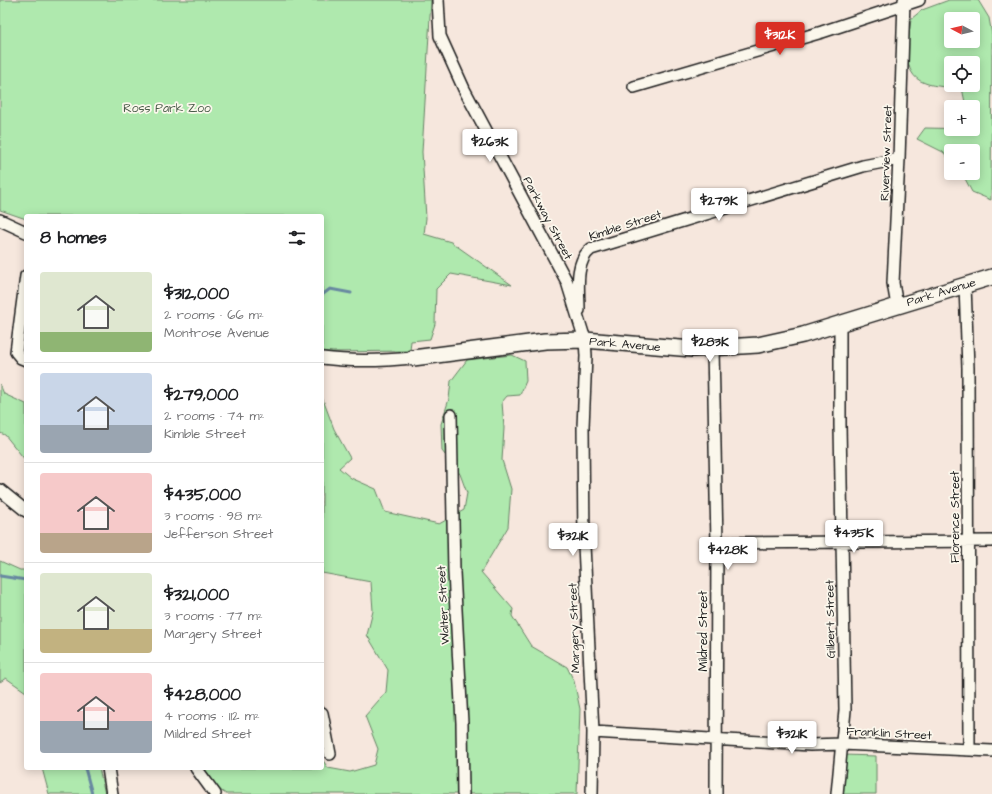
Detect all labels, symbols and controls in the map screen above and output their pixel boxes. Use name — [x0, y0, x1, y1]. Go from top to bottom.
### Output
north arrow — [944, 12, 980, 48]
map controls — [944, 12, 980, 180]
pin: $312K — [752, 22, 808, 56]
text: $312K — [765, 26, 795, 44]
button: locate — [944, 56, 980, 92]
park label: Ross Park Zoo — [123, 100, 211, 117]
button: + — [944, 100, 980, 136]
street label: Riverview Street — [876, 105, 897, 201]
pin: $263K — [462, 129, 518, 163]
text: $263K — [471, 133, 509, 151]
button: − — [944, 144, 980, 180]
street label: Parkway Street — [518, 174, 577, 263]
pin: $279K — [691, 188, 747, 222]
text: $279K — [700, 192, 738, 210]
street label: Kimble Street — [587, 206, 664, 245]
text: 8 homes — [40, 226, 107, 250]
icon: filters — [286, 227, 308, 249]
street label: Park Avenue — [904, 274, 978, 311]
text: $312,000 — [164, 282, 229, 306]
icon: home — [72, 288, 120, 336]
text: 2 rooms · 66 m² — [164, 306, 264, 324]
text: Montrose Avenue — [164, 324, 269, 342]
pin: $283K — [682, 329, 738, 363]
street label: Park Avenue — [589, 333, 662, 356]
text: $283K — [691, 333, 729, 351]
text: $279,000 — [164, 383, 239, 407]
icon: home — [72, 389, 120, 437]
text: 2 rooms · 74 m² — [164, 407, 264, 425]
text: Kimble Street — [164, 425, 246, 443]
street label: Florence Street — [947, 471, 964, 563]
text: $435,000 — [164, 483, 241, 507]
icon: home — [72, 489, 120, 537]
text: 3 rooms · 98 m² — [164, 507, 263, 525]
pin: $435K — [826, 520, 882, 554]
pin: $321K — [545, 523, 601, 557]
text: $435K — [834, 524, 874, 542]
text: Jefferson Street — [164, 525, 273, 543]
text: $321K — [558, 527, 588, 545]
pin: $428K — [700, 537, 756, 571]
text: $428K — [708, 541, 748, 559]
street label: Walter Street — [433, 565, 454, 645]
street label: Gilbert Street — [821, 579, 840, 658]
street label: Margery Street — [564, 582, 586, 673]
text: $321,000 — [164, 583, 229, 607]
icon: home — [72, 589, 120, 637]
street label: Mildred Street — [695, 590, 712, 671]
text: 3 rooms · 77 m² — [164, 607, 263, 625]
text: Margery Street — [164, 625, 262, 643]
text: $428,000 — [164, 683, 241, 707]
icon: home — [72, 689, 120, 737]
text: 4 rooms · 112 m² — [164, 707, 260, 725]
pin: $321K — [764, 721, 820, 755]
street label: Franklin Street — [846, 723, 932, 744]
text: Mildred Street — [164, 725, 252, 743]
text: $321K — [777, 725, 807, 743]

